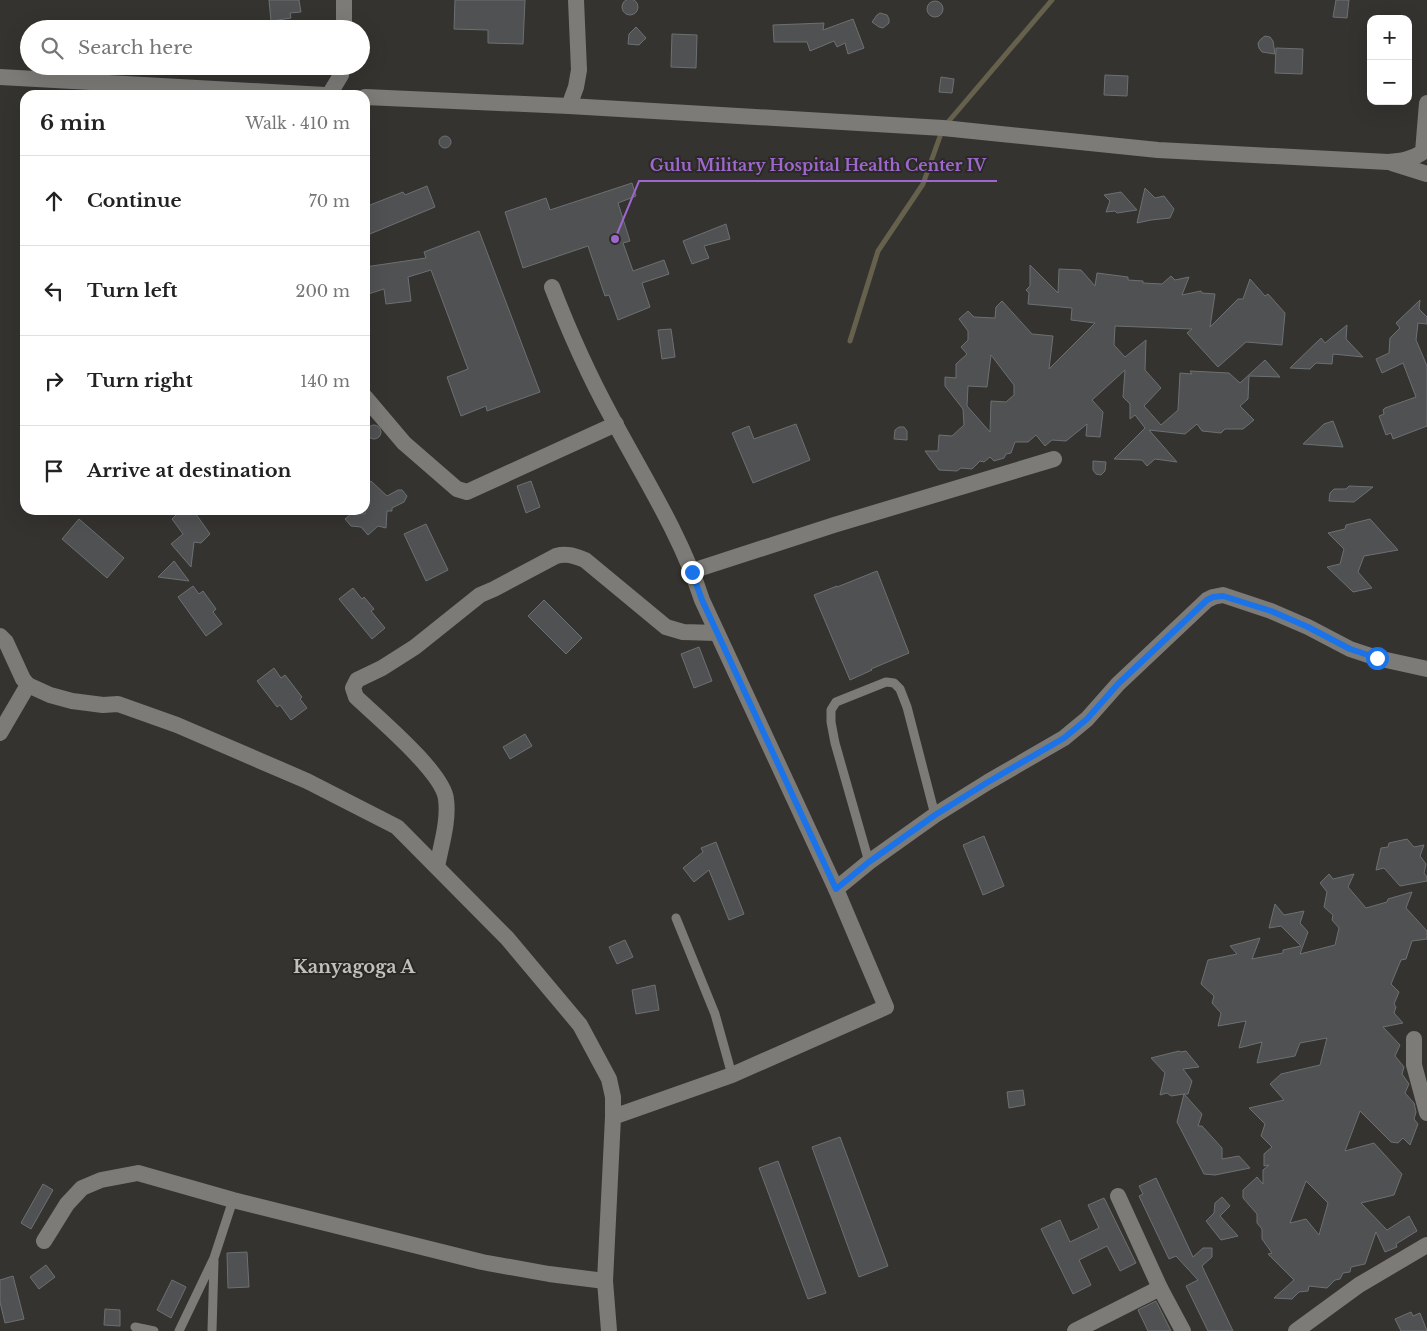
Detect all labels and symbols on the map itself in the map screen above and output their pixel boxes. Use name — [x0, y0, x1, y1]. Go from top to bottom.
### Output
callout: Gulu Military Hospital Health Center IV — [639, 150, 997, 181]
text: Gulu Military Hospital Health Center IV — [650, 155, 987, 175]
route end — [681, 561, 704, 584]
route start — [1366, 647, 1389, 670]
district label: Kanyagoga A — [293, 956, 417, 978]

